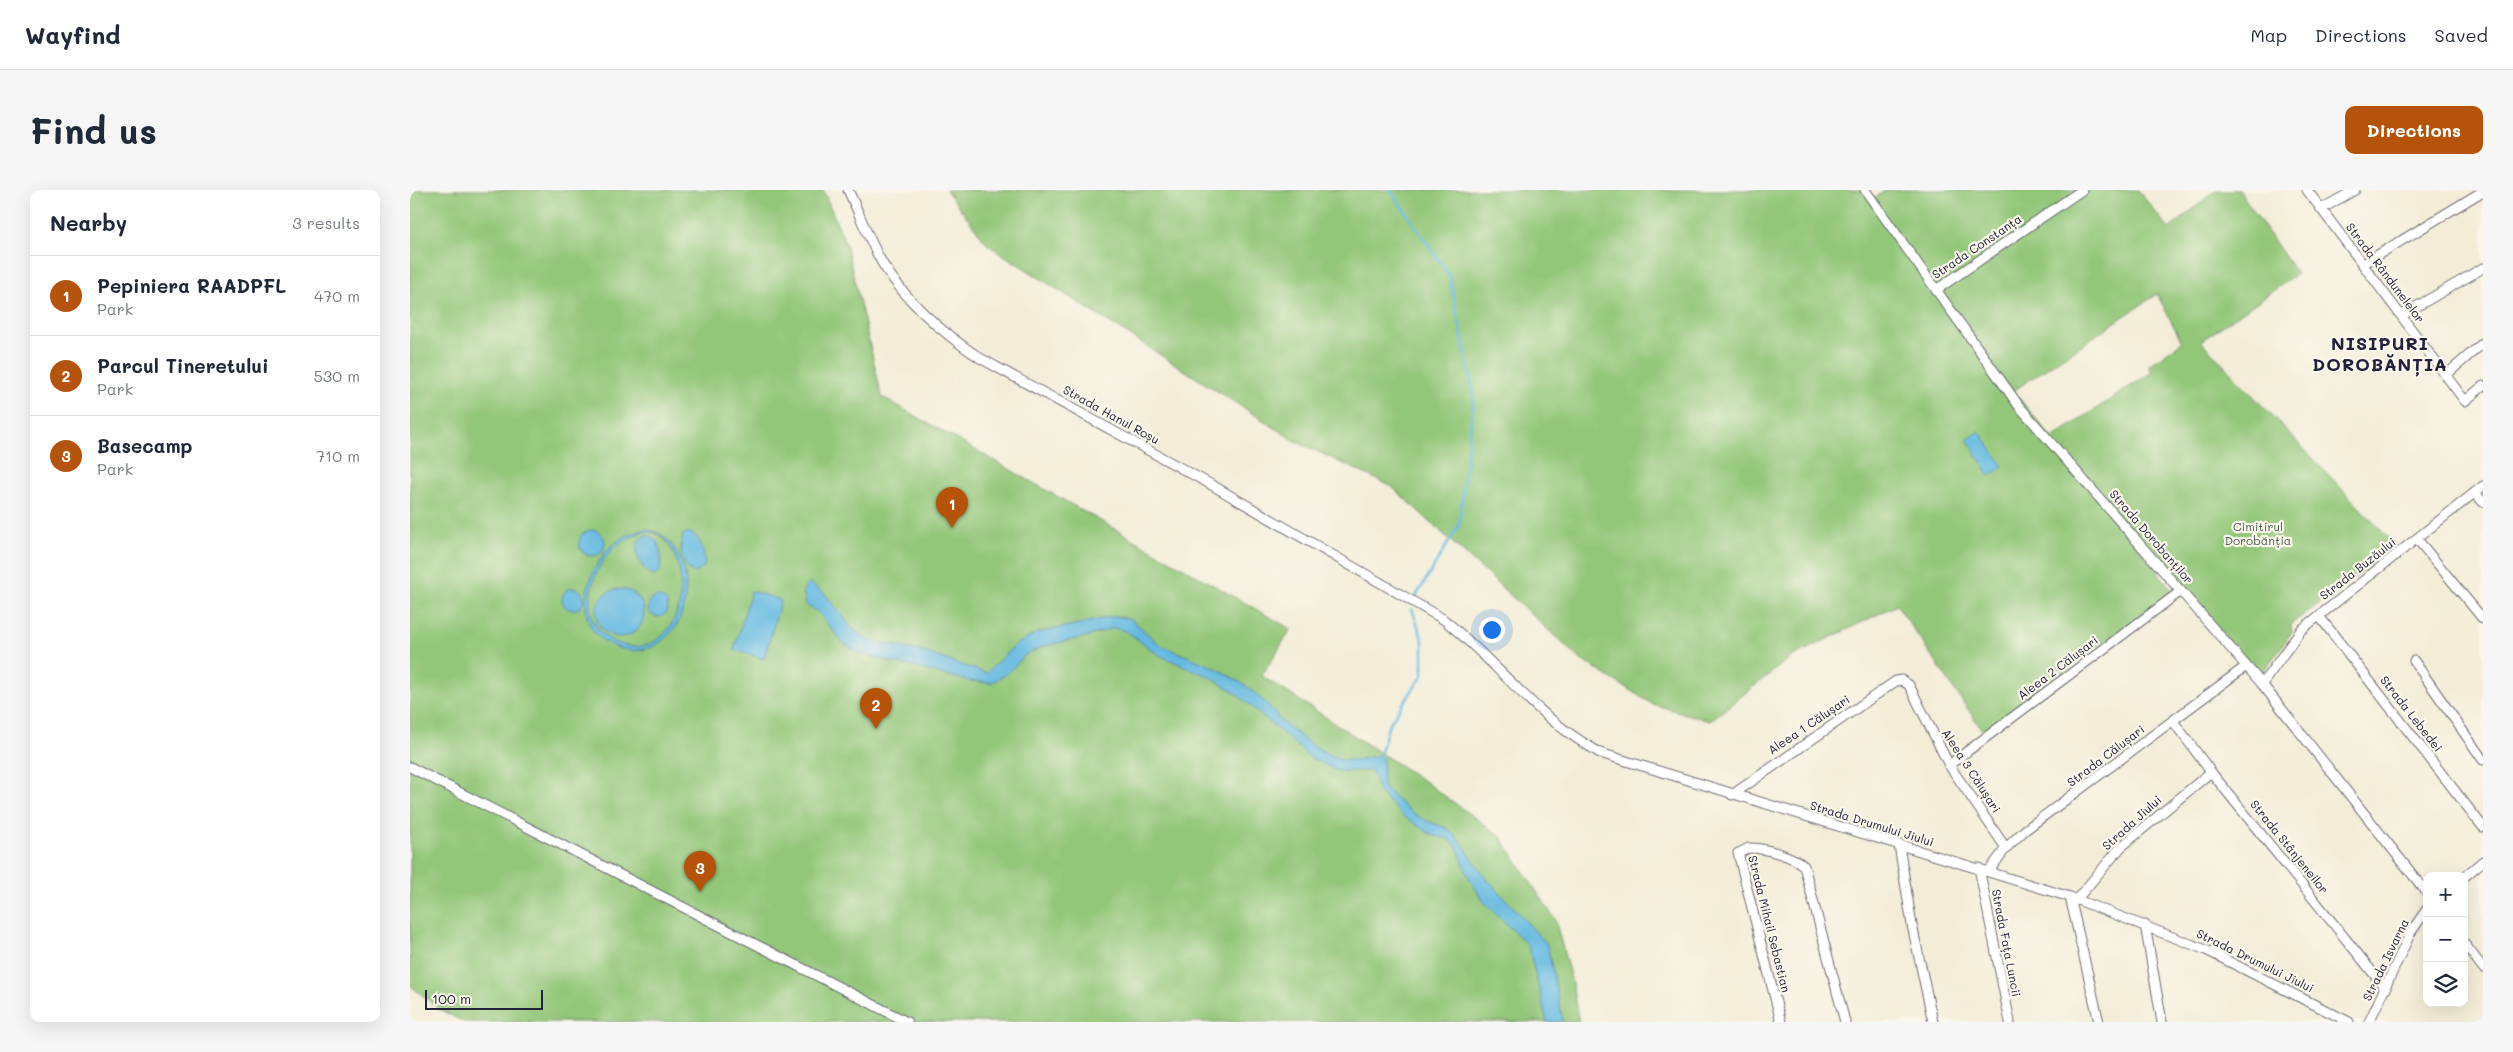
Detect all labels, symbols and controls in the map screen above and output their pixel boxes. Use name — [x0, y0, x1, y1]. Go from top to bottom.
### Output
text: Wayfind — [25, 19, 121, 50]
text: Map — [2250, 23, 2287, 47]
text: Directions — [2315, 23, 2407, 47]
text: Saved — [2435, 23, 2488, 47]
button: Directions — [2345, 106, 2483, 154]
text: Find us — [30, 107, 157, 153]
text: Nearby — [50, 209, 127, 236]
street label: Strada Constanța — [1929, 210, 2024, 282]
text: 3 results — [292, 212, 360, 233]
street label: Strada Rândunelelor — [2343, 219, 2429, 326]
text: Pepiniera RAADPFL — [97, 273, 286, 298]
text: 1 — [62, 285, 70, 306]
text: 470 m — [314, 285, 360, 306]
text: Park — [97, 298, 133, 319]
district label: NISIPURI DOROBĂNȚIA — [2312, 331, 2448, 377]
text: Parcul Tineretului — [97, 353, 269, 378]
text: 2 — [62, 365, 70, 386]
text: 530 m — [314, 365, 360, 386]
text: Park — [97, 378, 133, 399]
street label: Strada Hanul Roșu — [1060, 381, 1162, 447]
text: Basecamp — [97, 433, 192, 458]
text: 3 — [61, 445, 71, 466]
text: 710 m — [316, 445, 360, 466]
text: Park — [97, 458, 133, 479]
street label: Strada Dorobanților — [2106, 486, 2197, 587]
pin: 1 — [936, 487, 968, 528]
park label: Cimitirul Dorobănția — [2225, 518, 2291, 548]
street label: Strada Buzăului — [2316, 533, 2399, 603]
your location — [1479, 617, 1505, 643]
street label: Aleea 2 Călușari — [2014, 632, 2101, 703]
street label: Strada Lebedei — [2377, 672, 2446, 755]
pin: 2 — [860, 688, 892, 729]
street label: Aleea 1 Călușari — [1764, 691, 1852, 757]
street label: Strada Călușari — [2063, 721, 2147, 790]
street label: Aleea 3 Călușari — [1939, 725, 2005, 815]
street label: Strada Jiului — [2098, 791, 2164, 853]
street label: Strada Stânjeneilor — [2247, 796, 2332, 896]
street label: Strada Drumului Jiului — [1808, 797, 1936, 849]
pin: 3 — [684, 851, 716, 892]
street label: Strada Mihail Sebastian — [1745, 854, 1795, 994]
map controls — [2423, 872, 2468, 1007]
button: + — [2423, 872, 2468, 917]
street label: Strada Fața Luncii — [1989, 888, 2025, 998]
street label: Strada Isvarna — [2358, 916, 2412, 1003]
button: − — [2423, 917, 2468, 962]
street label: Strada Drumului Jiului — [2194, 925, 2317, 995]
button: layers — [2423, 962, 2468, 1007]
scale bar — [425, 987, 542, 1010]
text: 100 m — [432, 989, 471, 1008]

